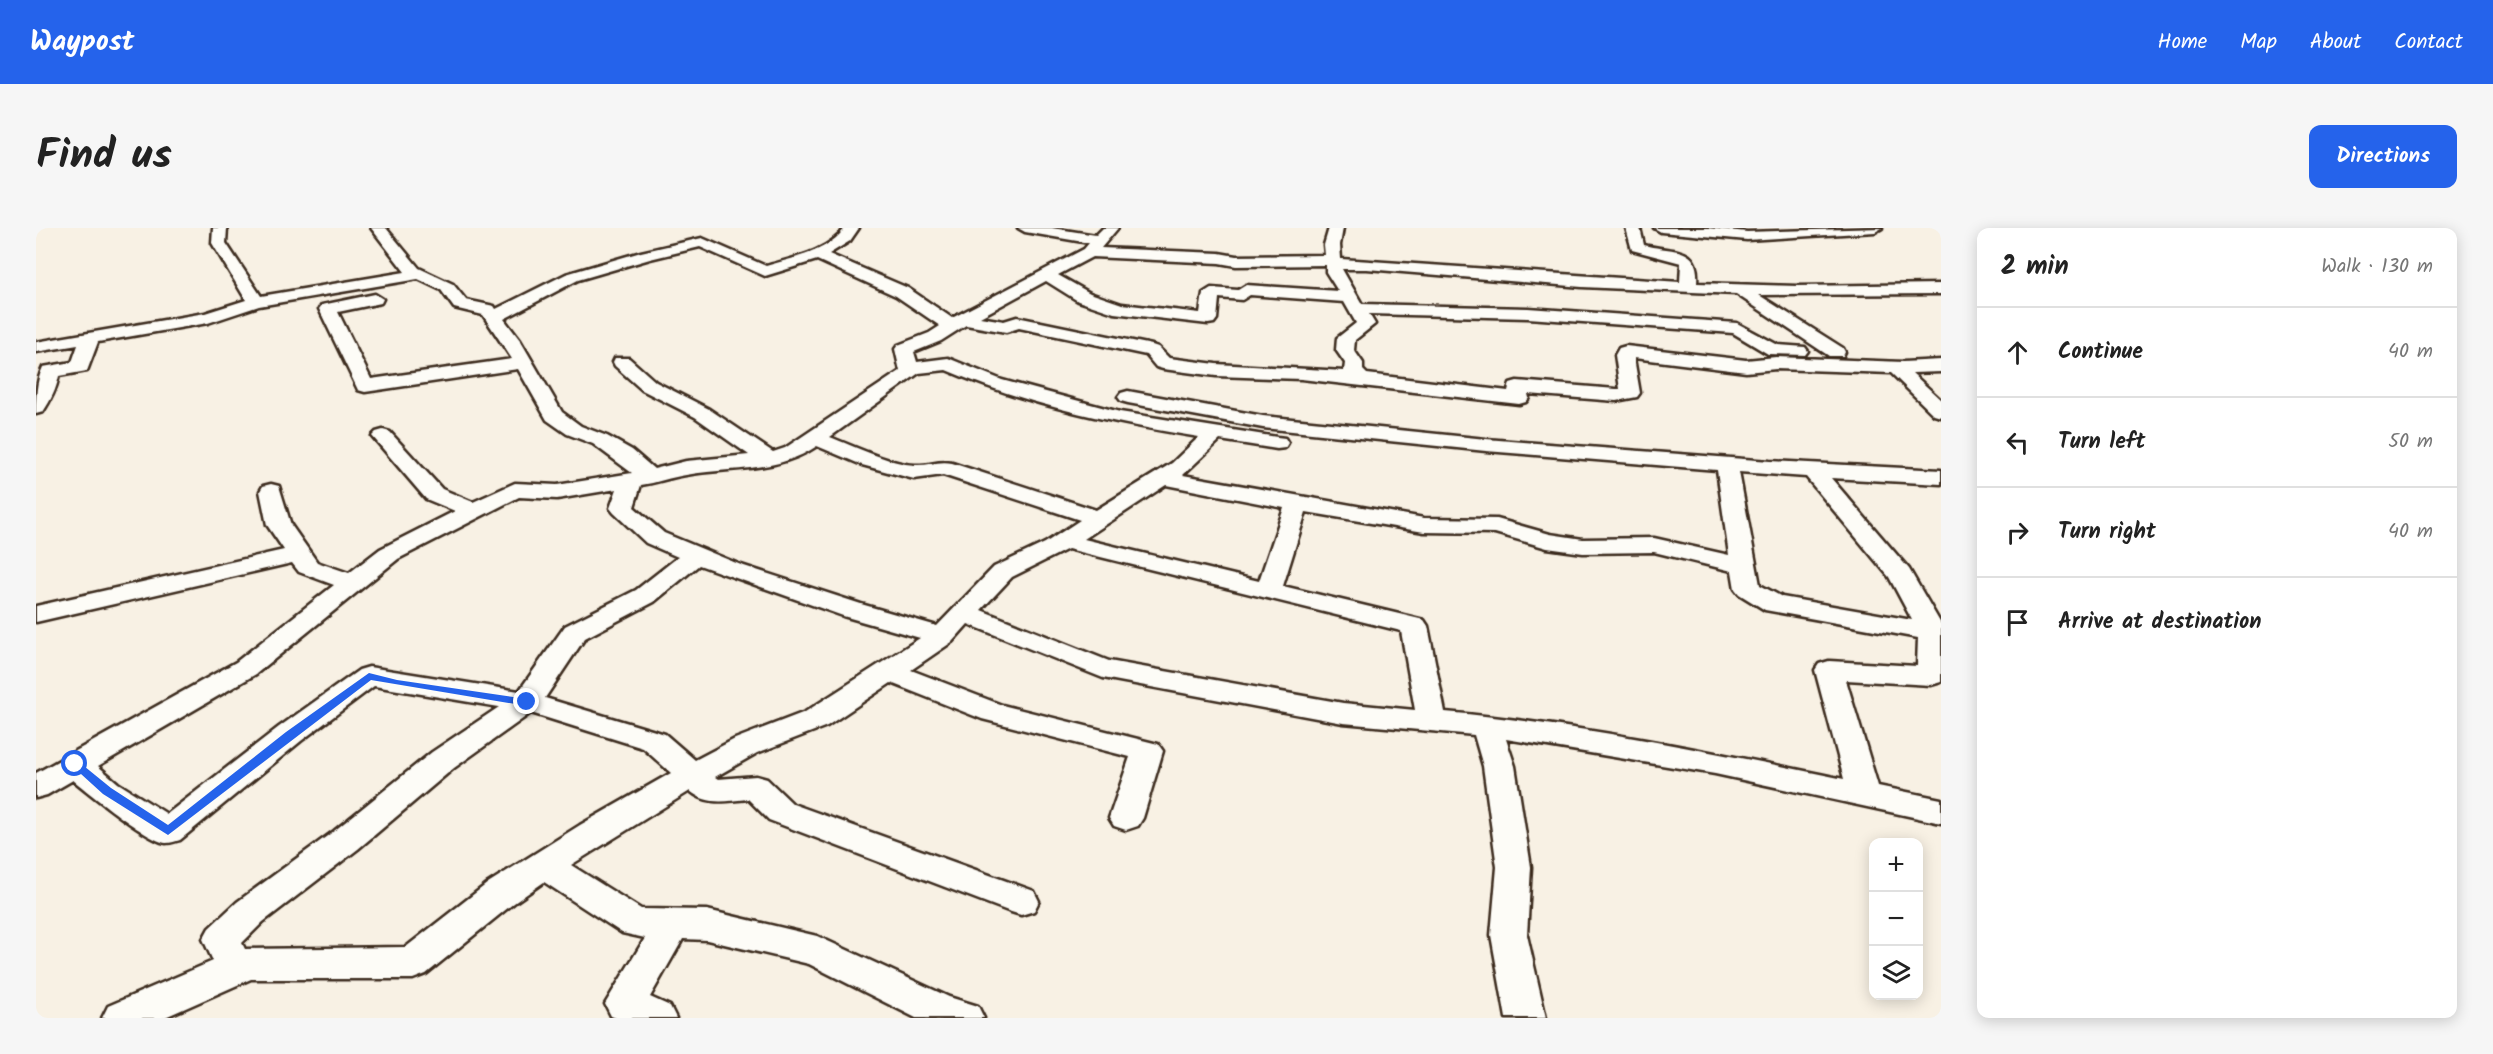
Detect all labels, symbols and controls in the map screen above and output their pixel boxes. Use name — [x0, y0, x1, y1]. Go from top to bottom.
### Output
text: Waypost — [30, 20, 134, 65]
text: Home — [2158, 26, 2207, 59]
text: Map — [2240, 26, 2277, 59]
text: About — [2310, 26, 2361, 59]
text: Contact — [2394, 26, 2463, 59]
text: Find us — [36, 123, 172, 190]
button: Directions — [2309, 125, 2457, 188]
text: 2 min — [2001, 246, 2069, 288]
text: Walk · 130 m — [2321, 251, 2433, 283]
text: Continue — [2058, 335, 2143, 370]
icon: ahead — [2001, 336, 2034, 369]
text: 40 m — [2388, 336, 2433, 368]
text: Turn left — [2058, 425, 2145, 460]
icon: left — [2001, 426, 2034, 459]
text: 50 m — [2388, 426, 2433, 458]
text: Turn right — [2058, 515, 2156, 550]
icon: right — [2001, 516, 2034, 549]
text: 40 m — [2388, 516, 2433, 548]
text: Arrive at destination — [2058, 605, 2261, 640]
icon: arrive — [2001, 606, 2034, 639]
route end — [513, 688, 539, 714]
route start — [61, 750, 87, 776]
map controls — [1869, 838, 1923, 1000]
button: + — [1869, 838, 1923, 892]
button: − — [1869, 892, 1923, 946]
button: layers — [1869, 946, 1923, 1000]

